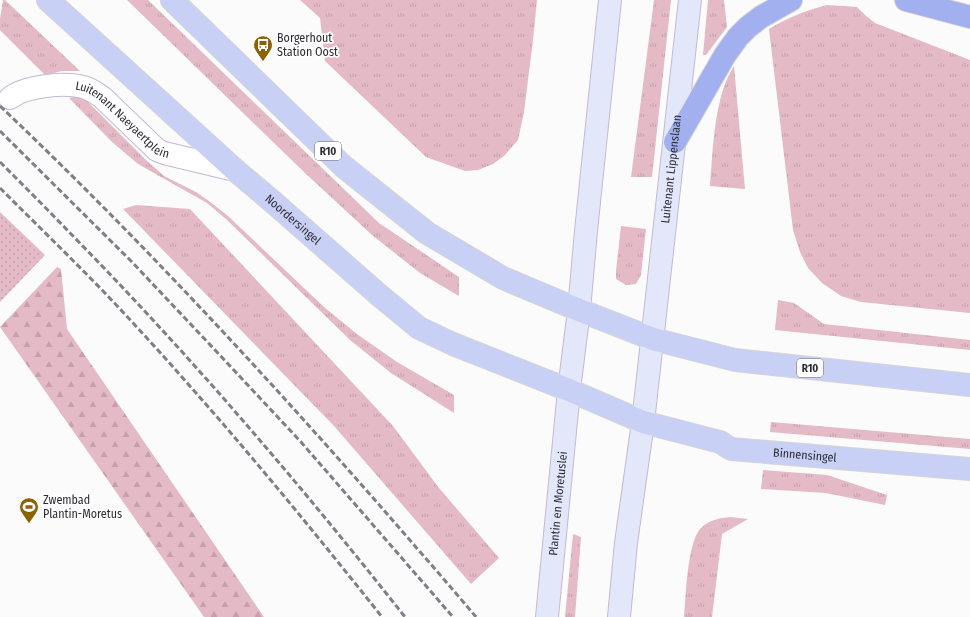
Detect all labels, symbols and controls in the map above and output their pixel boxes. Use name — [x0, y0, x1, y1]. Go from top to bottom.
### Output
place label: Borgerhout Station Oost — [277, 31, 338, 59]
bus stop icon: Borgerhout Station Oost — [252, 34, 274, 62]
street label: Luitenant Naeyaertplein — [74, 79, 171, 161]
street label: Luitenant Lippenslaan — [658, 114, 684, 224]
road number: R10 — [315, 142, 341, 160]
street label: Noordersingel — [262, 191, 324, 248]
road number: R10 — [797, 359, 823, 377]
street label: Binnensingel — [773, 446, 837, 465]
street label: Plantin en Moretuslei — [546, 451, 570, 556]
place label: Zwembad Plantin-Moretus — [43, 493, 122, 521]
sports icon: Zwembad Plantin-Moretus — [18, 496, 40, 524]

